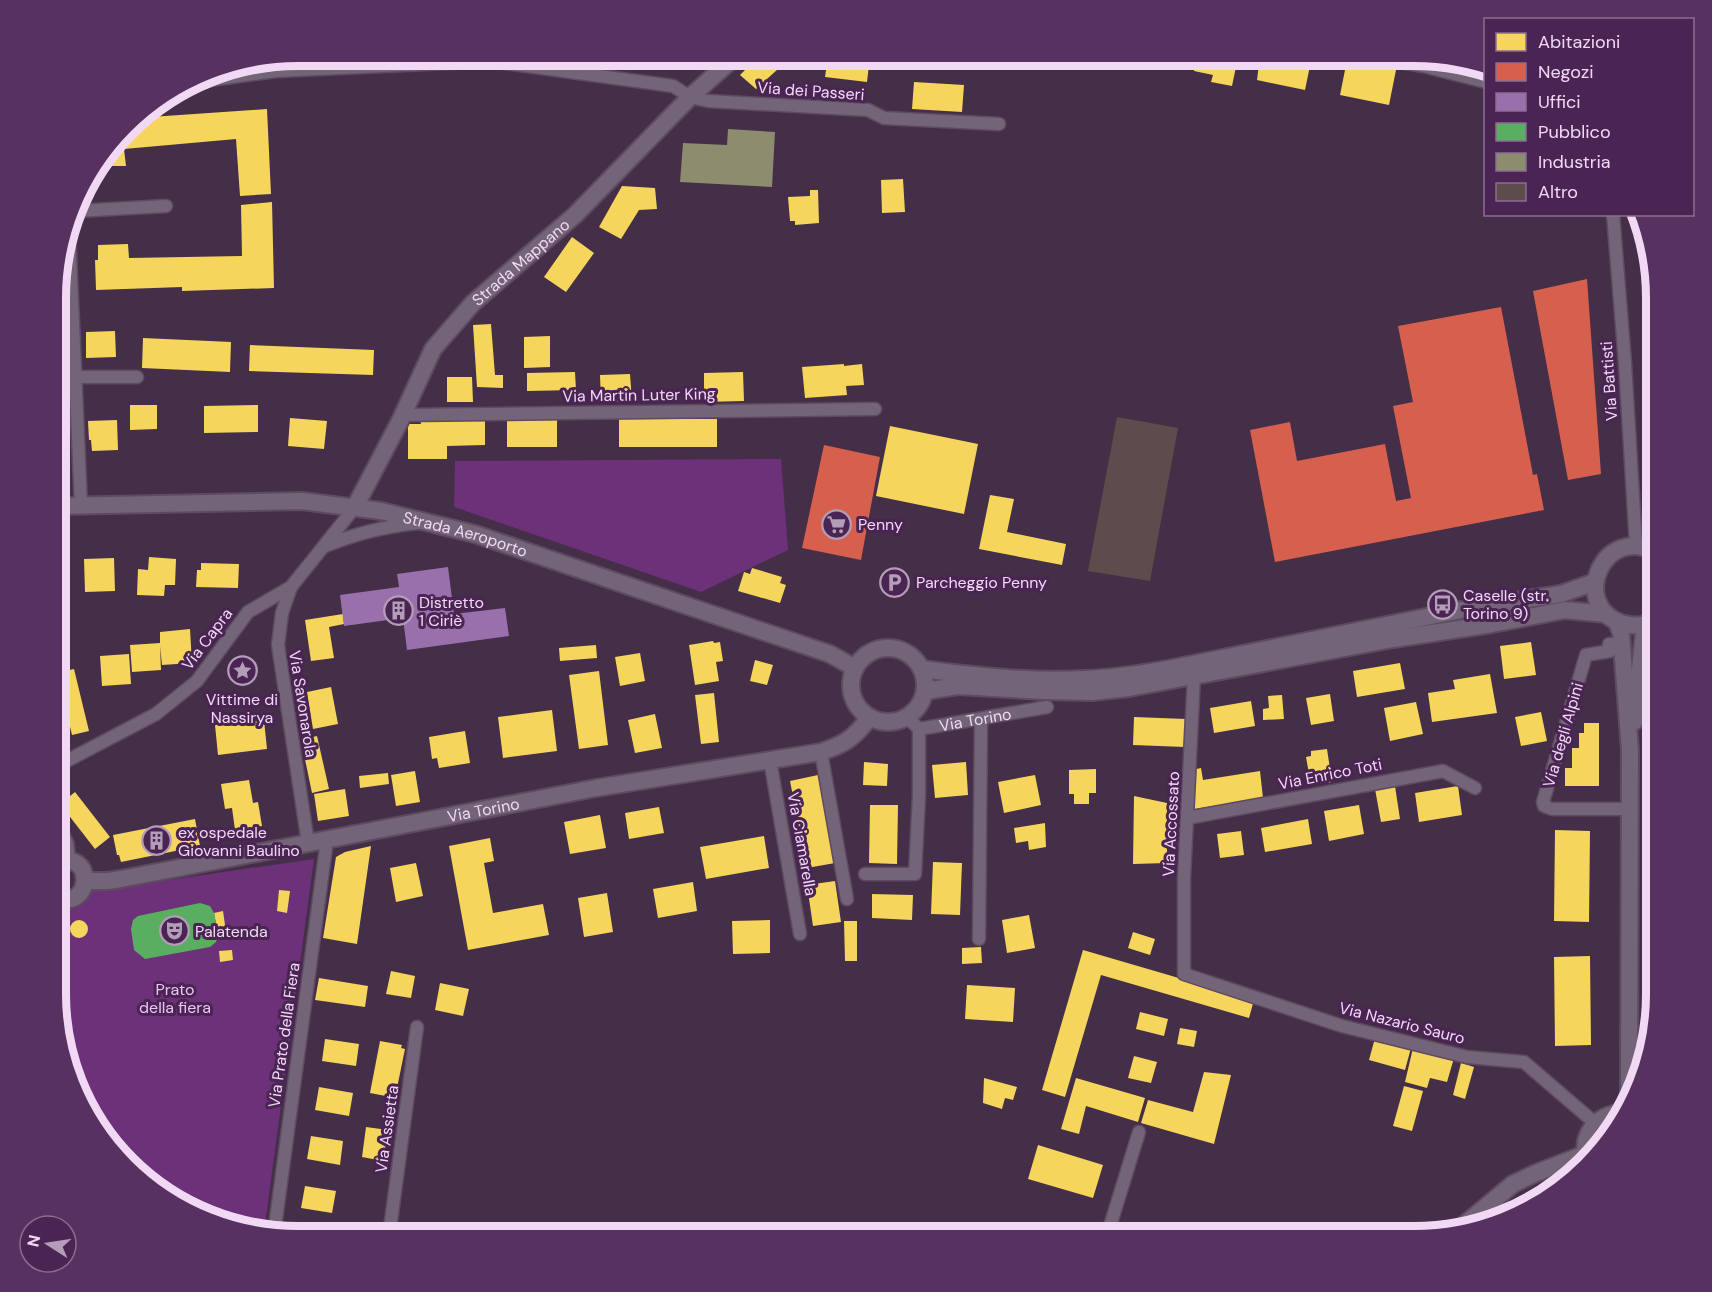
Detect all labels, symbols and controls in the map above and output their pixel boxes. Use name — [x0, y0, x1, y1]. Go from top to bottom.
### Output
legend — [1484, 18, 1694, 216]
text: Abitazioni — [1538, 30, 1620, 54]
text: Negozi — [1538, 60, 1594, 84]
street label: Via dei Passeri — [757, 77, 865, 105]
text: Uffici — [1538, 90, 1581, 114]
text: Pubblico — [1538, 120, 1611, 144]
text: Industria — [1538, 150, 1611, 174]
text: Altro — [1538, 180, 1578, 204]
street label: Strada Mappano — [467, 214, 574, 310]
street label: Via Battisti — [1596, 340, 1622, 422]
street label: Via Martin Luter King — [562, 383, 716, 407]
street label: Strada Aeroporto — [401, 506, 530, 562]
supermarket icon: Penny — [821, 508, 853, 540]
place label: Penny — [858, 514, 903, 535]
parking icon: Parcheggio Penny — [879, 566, 911, 598]
place label: Parcheggio Penny — [916, 572, 1047, 593]
place label: Caselle (str. Torino 9) — [1463, 585, 1549, 624]
bus stop icon: Caselle (str. Torino 9) — [1426, 588, 1458, 620]
place label: Distretto 1 Ciriè — [419, 592, 484, 631]
building icon: Distretto 1 Ciriè — [382, 595, 414, 627]
street label: Via Capra — [177, 604, 237, 674]
street label: Via Savonarola — [284, 649, 322, 759]
place icon: Vittime di Nassirya — [226, 655, 258, 687]
street label: Via degli Alpini — [1538, 680, 1588, 790]
place label: Vittime di Nassirya — [206, 689, 278, 728]
street label: Via Torino — [937, 703, 1013, 736]
street label: Via Enrico Toti — [1276, 754, 1384, 794]
street label: Via Accossato — [1158, 771, 1184, 877]
street label: Via Ciamarella — [783, 790, 821, 898]
street label: Via Torino — [445, 792, 521, 827]
place label: ex ospedale Giovanni Baulino — [178, 822, 300, 861]
building icon: ex ospedale Giovanni Baulino — [141, 825, 173, 857]
theatre icon: Palatenda — [158, 915, 190, 947]
place label: Palatenda — [195, 921, 268, 942]
street label: Via Prato della Fiera — [263, 961, 305, 1109]
park label: Prato della fiera — [139, 979, 211, 1018]
street label: Via Nazario Sauro — [1337, 997, 1467, 1049]
street label: Via Assietta — [370, 1084, 404, 1174]
north arrow — [18, 1214, 78, 1274]
text: N — [22, 1233, 45, 1249]

